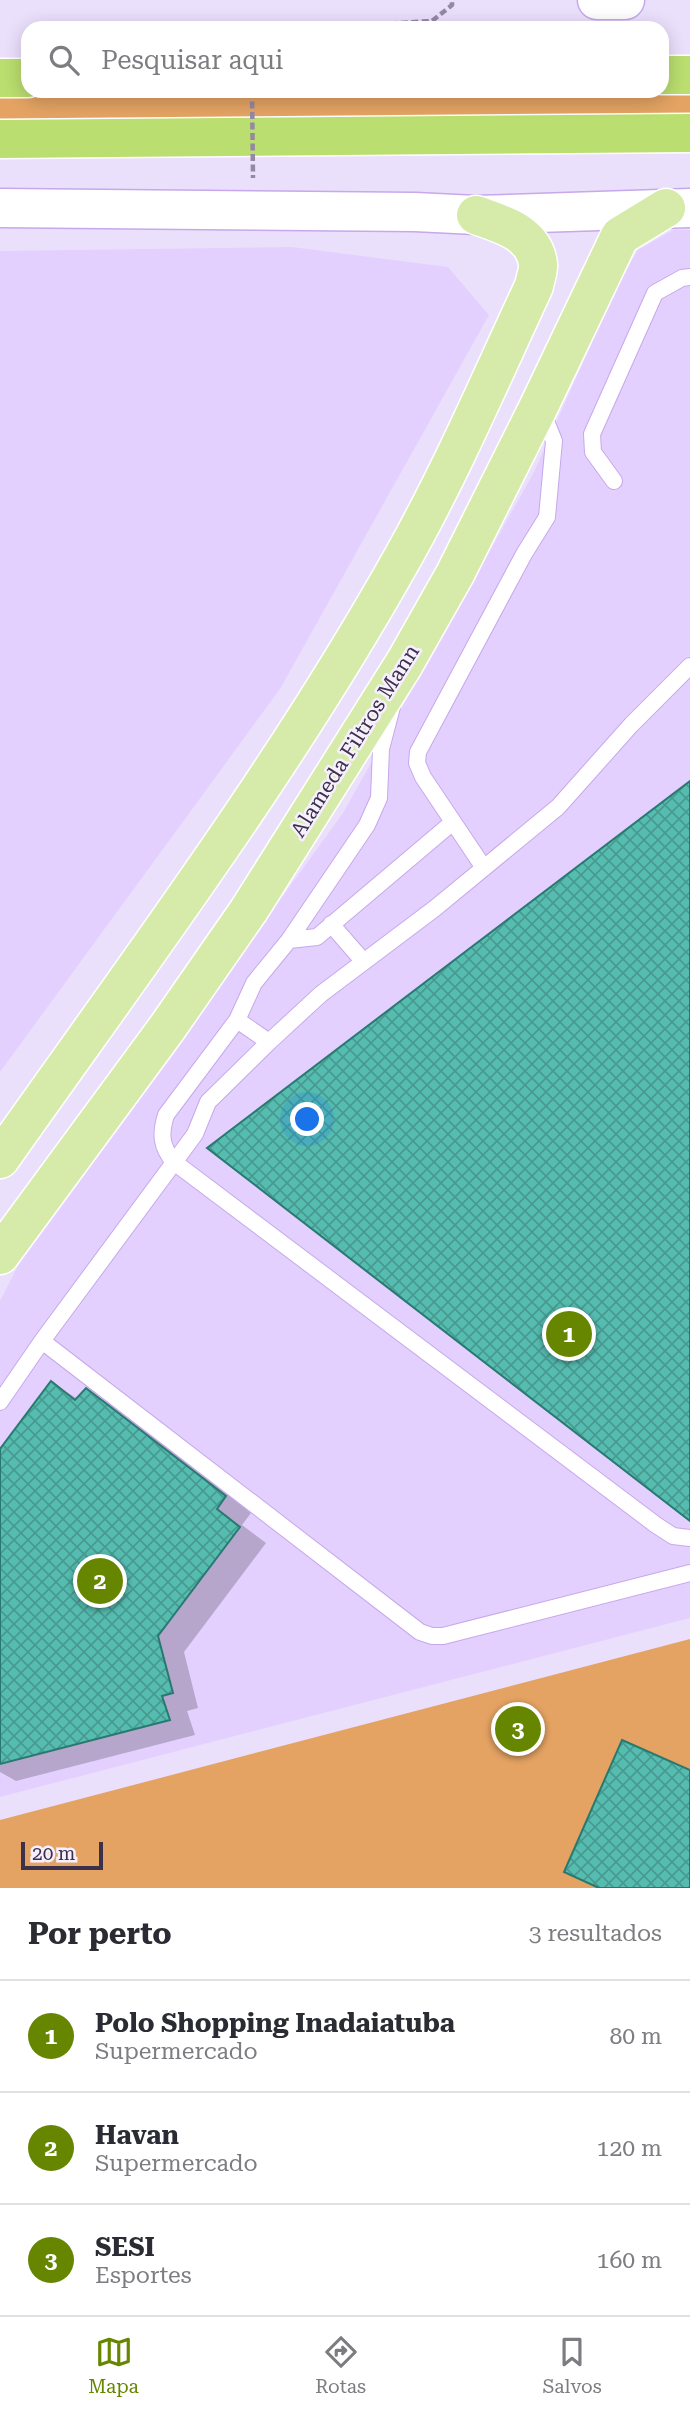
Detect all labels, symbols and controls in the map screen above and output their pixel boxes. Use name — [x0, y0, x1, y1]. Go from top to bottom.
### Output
search box — [21, 21, 669, 98]
icon: search — [45, 41, 83, 79]
text: Pesquisar aqui — [101, 45, 283, 75]
street label: Alameda Filtros Mann — [286, 640, 424, 842]
your location — [290, 1102, 324, 1136]
pin: 1 — [546, 1308, 592, 1360]
pin: 2 — [77, 1555, 123, 1607]
pin: 3 — [495, 1703, 541, 1755]
scale bar — [21, 1839, 103, 1871]
text: 20 m — [32, 1842, 75, 1865]
text: Por perto — [28, 1916, 172, 1951]
text: 3 resultados — [529, 1920, 662, 1947]
text: Polo Shopping Inadaiatuba — [95, 2008, 455, 2038]
text: 1 — [45, 2023, 57, 2050]
text: 80 m — [609, 2023, 662, 2050]
text: Supermercado — [95, 2038, 258, 2065]
text: Havan — [95, 2120, 179, 2150]
text: 2 — [45, 2135, 57, 2162]
text: 120 m — [597, 2135, 662, 2162]
text: Supermercado — [95, 2150, 258, 2177]
text: SESI — [95, 2232, 155, 2262]
text: 3 — [45, 2247, 57, 2274]
text: 160 m — [597, 2247, 662, 2274]
text: Esportes — [95, 2262, 192, 2289]
tab: Mapa — [88, 2333, 139, 2398]
tab: Rotas — [315, 2333, 366, 2398]
tab: Salvos — [542, 2333, 602, 2398]

